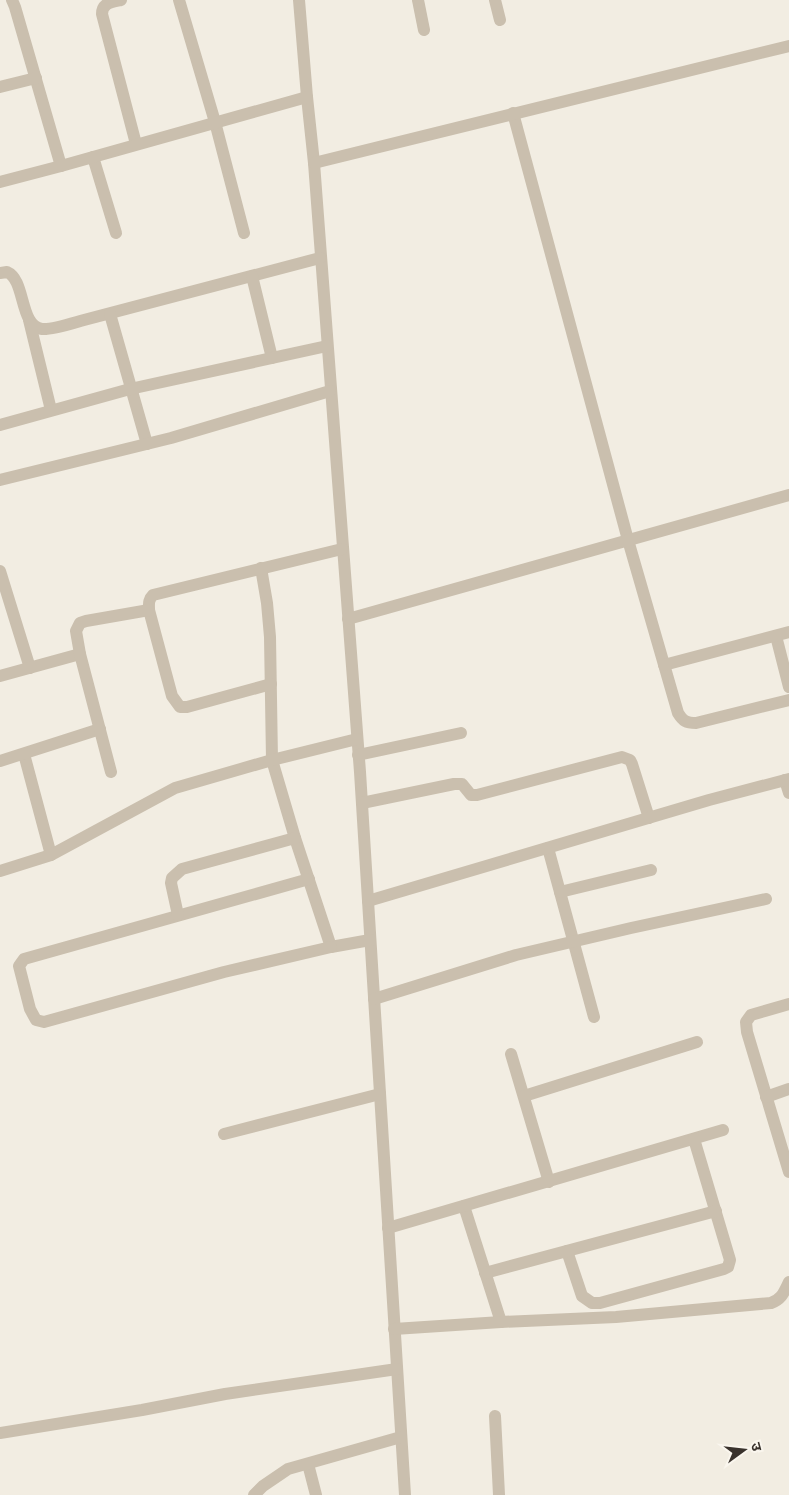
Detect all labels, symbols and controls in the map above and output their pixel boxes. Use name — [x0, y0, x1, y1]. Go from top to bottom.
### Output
north arrow — [719, 1425, 769, 1475]
text: उ — [747, 1440, 767, 1454]

